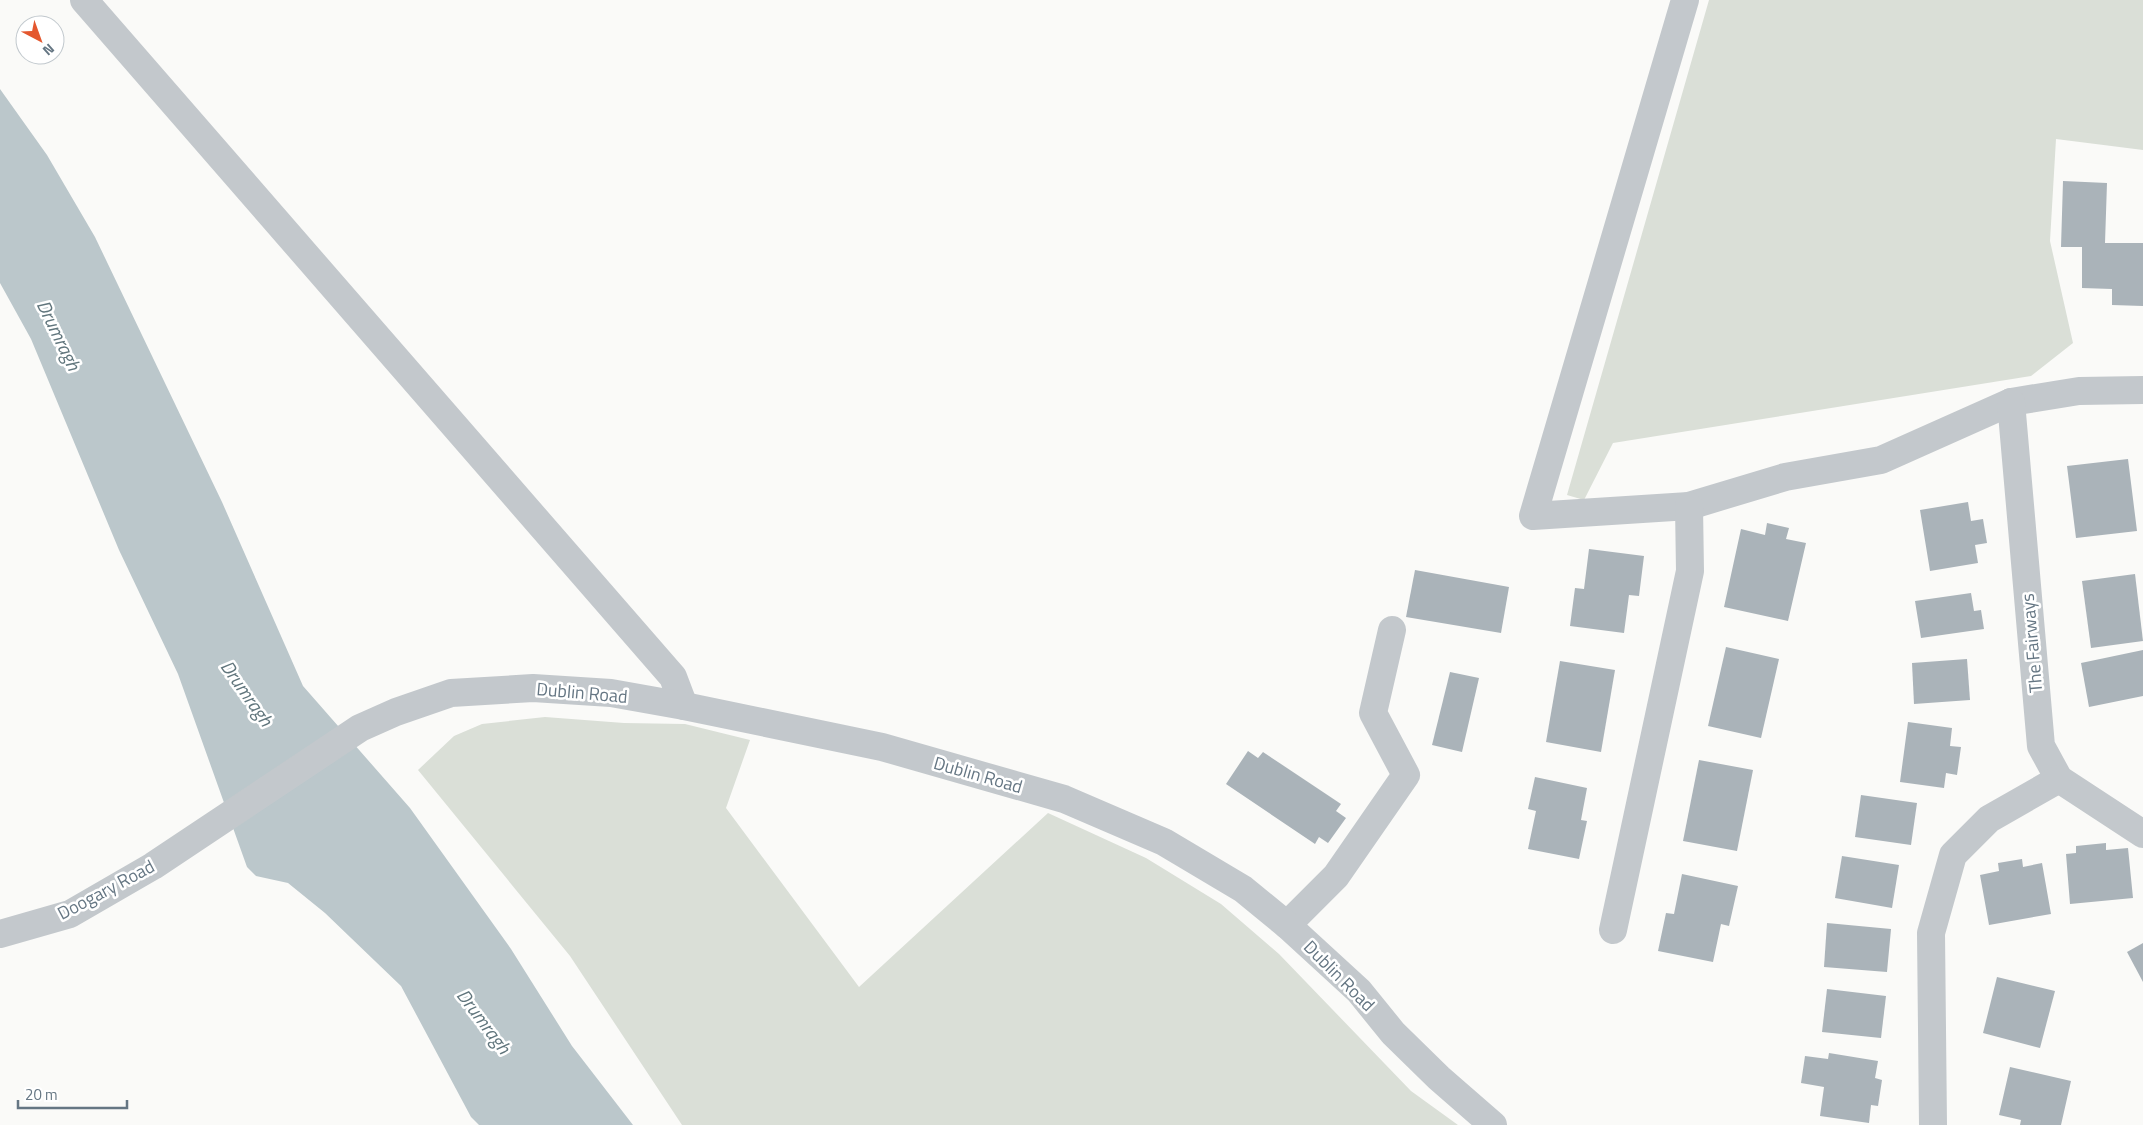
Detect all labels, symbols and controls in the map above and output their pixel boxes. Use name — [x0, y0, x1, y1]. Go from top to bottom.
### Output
north arrow — [15, 15, 65, 65]
text: N — [38, 39, 59, 61]
water label: Drumragh — [30, 295, 89, 375]
street label: The Fairways — [2014, 592, 2049, 694]
water label: Drumragh — [214, 654, 281, 732]
street label: Dublin Road — [535, 675, 629, 710]
street label: Dublin Road — [931, 749, 1026, 800]
street label: Doogary Road — [52, 853, 159, 927]
street label: Dublin Road — [1298, 934, 1381, 1017]
water label: Drumragh — [450, 982, 519, 1060]
scale bar — [18, 1078, 126, 1110]
text: 20 m — [25, 1083, 58, 1106]

